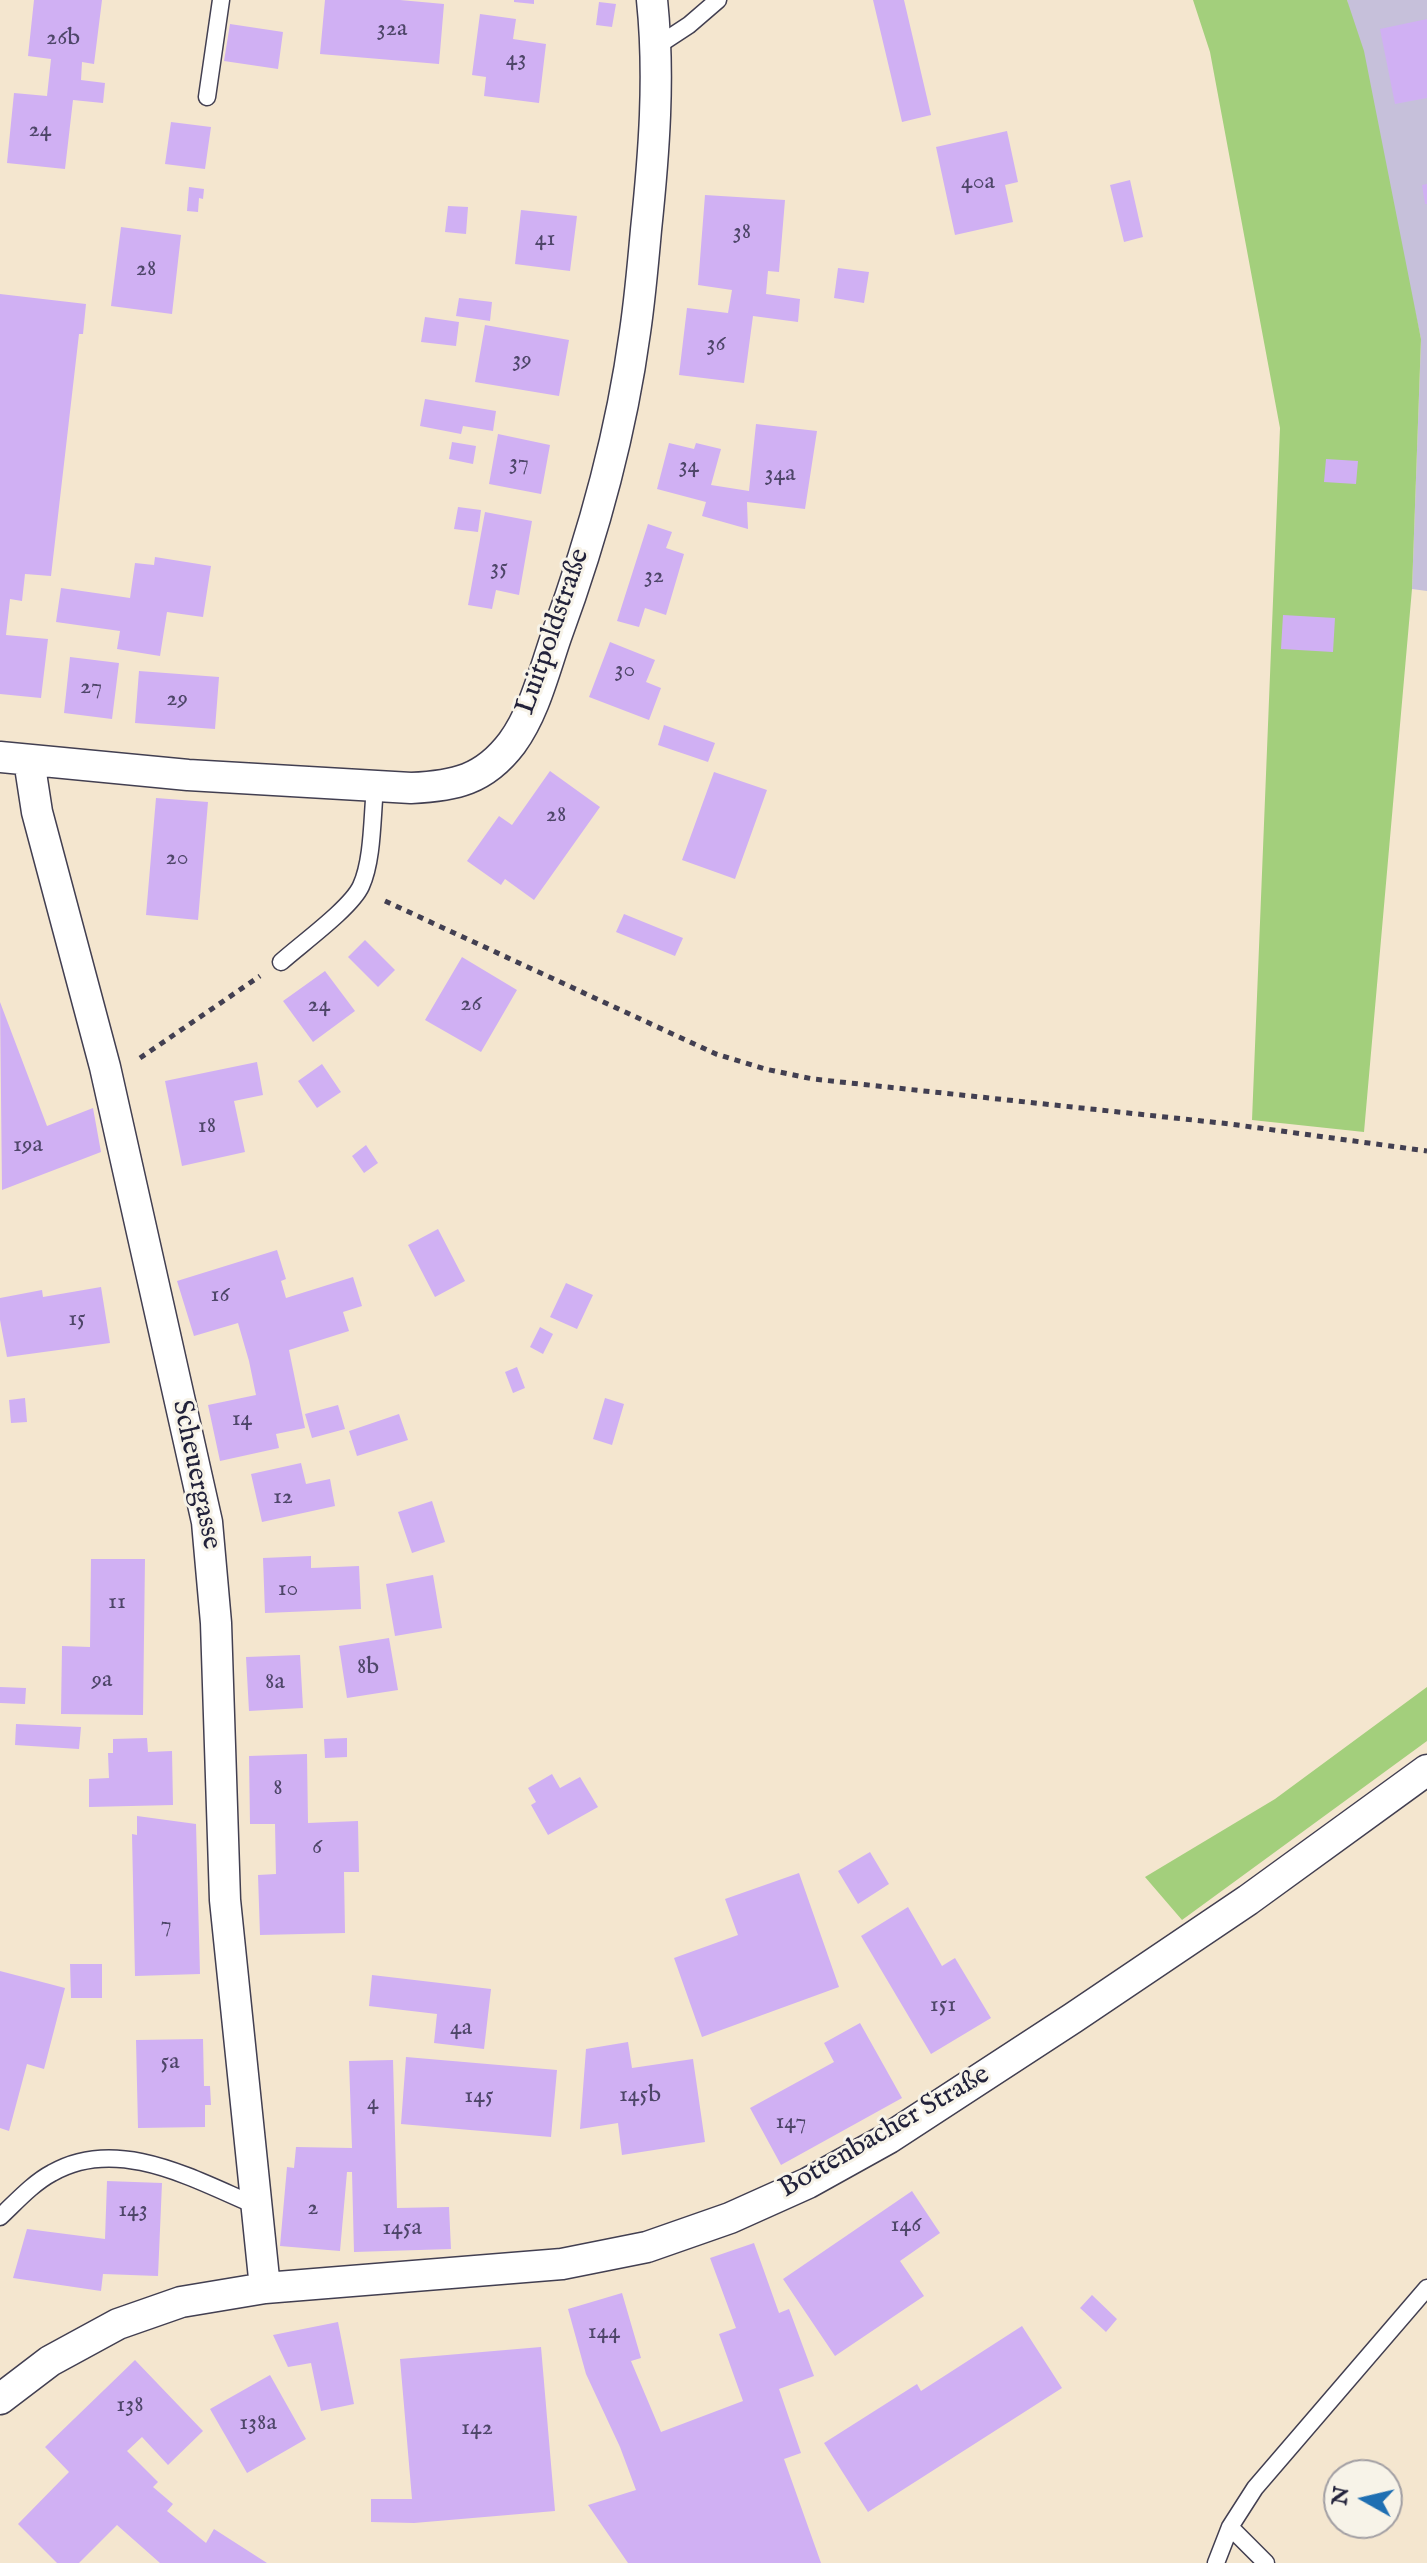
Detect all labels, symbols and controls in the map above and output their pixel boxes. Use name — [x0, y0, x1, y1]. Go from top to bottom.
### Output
house number: 32a — [377, 16, 407, 44]
house number: 26b — [46, 25, 80, 53]
house number: 43 — [506, 46, 526, 74]
house number: 24 — [28, 117, 52, 145]
house number: 40a — [961, 169, 995, 197]
house number: 38 — [733, 219, 751, 247]
house number: 41 — [535, 226, 555, 254]
house number: 28 — [136, 256, 156, 284]
house number: 36 — [706, 331, 726, 359]
house number: 39 — [512, 347, 532, 375]
house number: 37 — [509, 450, 529, 478]
house number: 34 — [679, 453, 699, 481]
house number: 34a — [764, 461, 796, 489]
street label: Luitpoldstraße — [510, 545, 598, 719]
house number: 35 — [490, 555, 508, 583]
house number: 32 — [644, 563, 664, 591]
house number: 30 — [615, 657, 635, 685]
house number: 27 — [80, 674, 102, 702]
house number: 29 — [166, 686, 188, 714]
house number: 28 — [546, 802, 566, 830]
house number: 20 — [165, 845, 189, 873]
house number: 26 — [460, 991, 482, 1019]
house number: 24 — [307, 992, 331, 1020]
house number: 18 — [198, 1113, 216, 1141]
house number: 19a — [13, 1132, 43, 1160]
house number: 16 — [210, 1282, 230, 1310]
house number: 15 — [68, 1306, 86, 1334]
street label: Scheuergasse — [163, 1397, 227, 1553]
house number: 14 — [232, 1406, 252, 1434]
house number: 12 — [273, 1484, 293, 1512]
house number: 10 — [278, 1576, 298, 1604]
house number: 11 — [108, 1589, 126, 1617]
house number: 8b — [357, 1654, 379, 1682]
house number: 9a — [92, 1667, 112, 1695]
house number: 8a — [265, 1669, 285, 1697]
house number: 8 — [273, 1775, 283, 1803]
house number: 6 — [312, 1834, 322, 1862]
house number: 7 — [160, 1912, 172, 1940]
house number: 151 — [930, 1992, 956, 2020]
house number: 4a — [450, 2015, 472, 2043]
house number: 5a — [160, 2049, 180, 2077]
street label: Bottenbacher Straße — [774, 2059, 996, 2207]
house number: 145b — [619, 2082, 661, 2110]
house number: 145 — [464, 2083, 494, 2111]
house number: 4 — [367, 2090, 379, 2118]
house number: 147 — [775, 2109, 807, 2137]
house number: 2 — [307, 2195, 319, 2223]
house number: 143 — [118, 2197, 148, 2225]
house number: 146 — [891, 2212, 921, 2240]
house number: 145a — [382, 2215, 422, 2243]
house number: 144 — [588, 2319, 620, 2347]
house number: 138 — [116, 2392, 144, 2420]
house number: 138a — [239, 2410, 277, 2438]
house number: 142 — [461, 2415, 493, 2443]
north arrow — [1323, 2459, 1403, 2539]
text: N — [1326, 2485, 1356, 2507]

